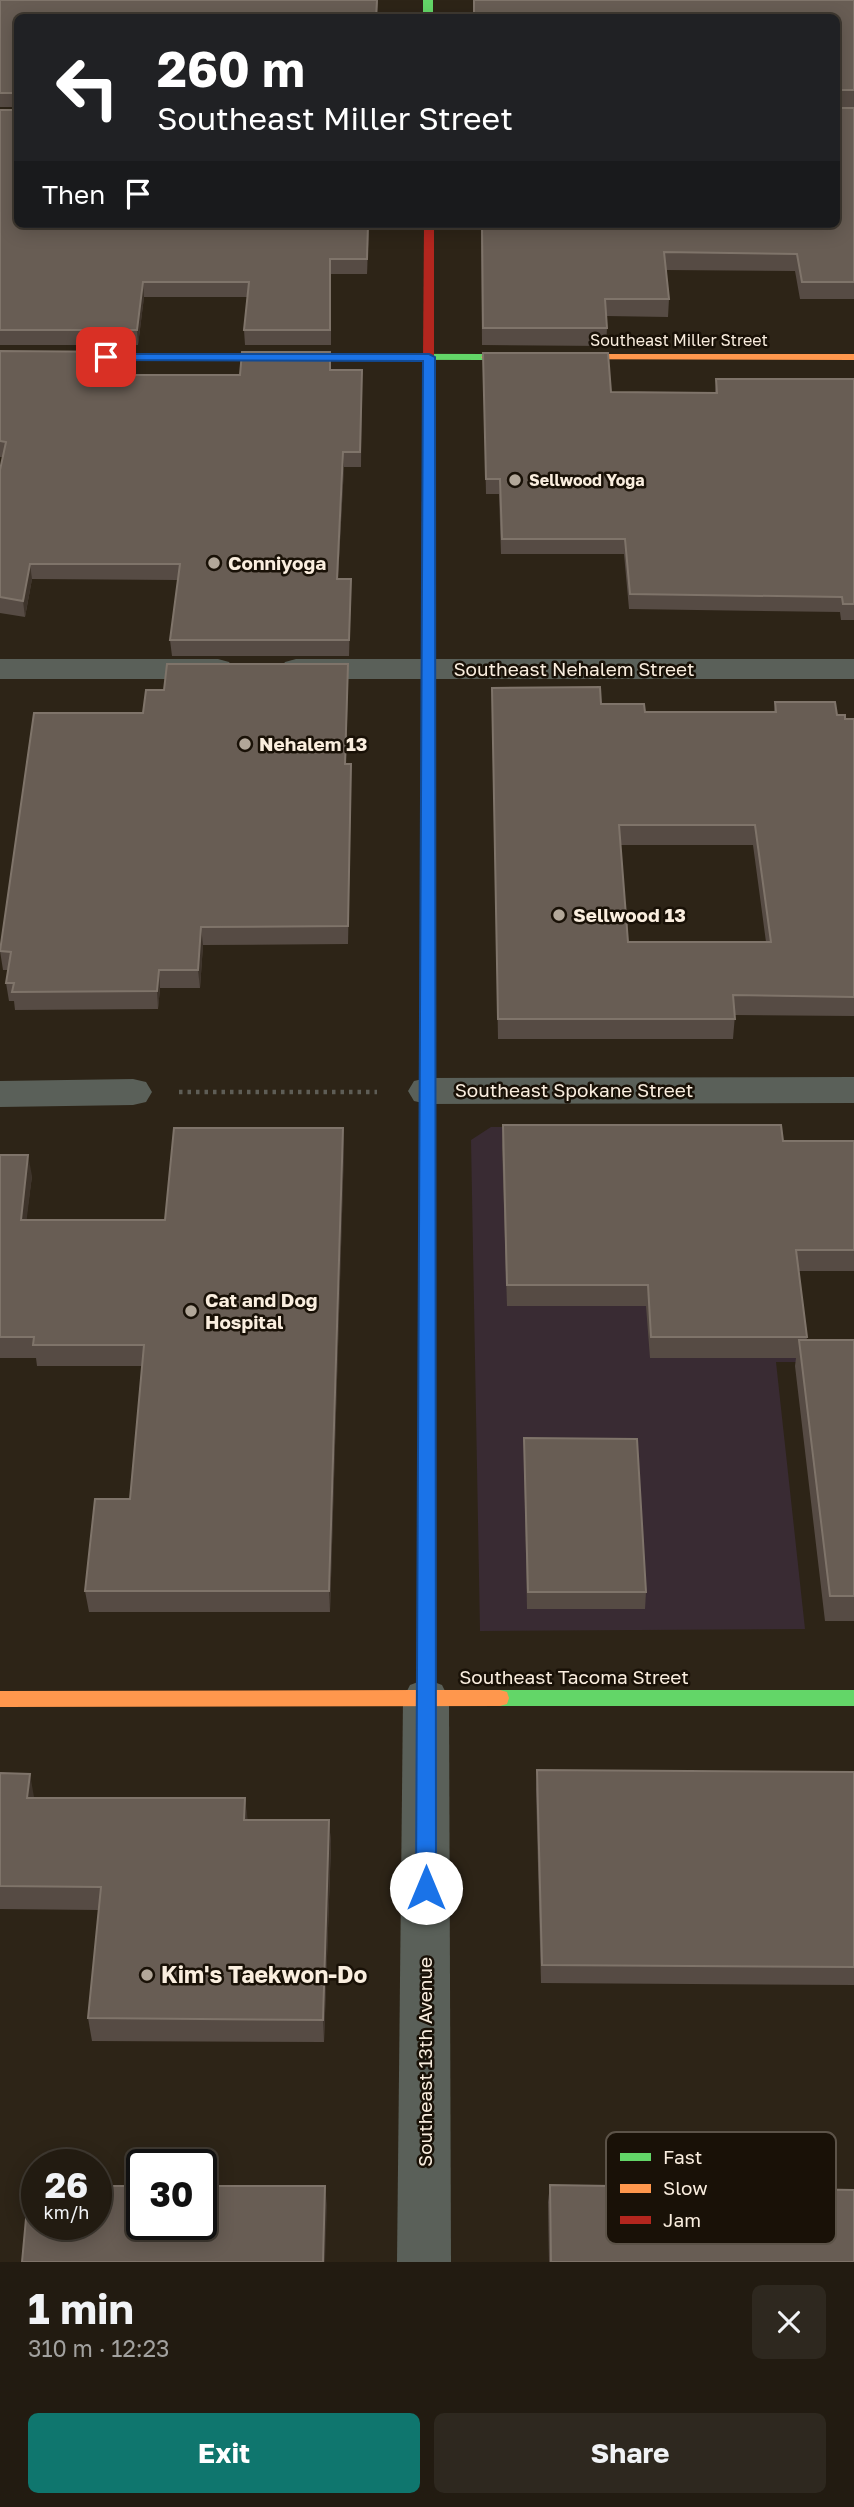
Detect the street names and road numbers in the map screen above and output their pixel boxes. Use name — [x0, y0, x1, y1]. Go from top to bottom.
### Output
street label: Southeast Miller Street — [590, 330, 768, 350]
street label: Southeast Nehalem Street — [453, 657, 695, 680]
street label: Southeast Spokane Street — [455, 1078, 693, 1101]
street label: Southeast Tacoma Street — [459, 1665, 689, 1688]
street label: Southeast 13th Avenue — [413, 1957, 436, 2167]

